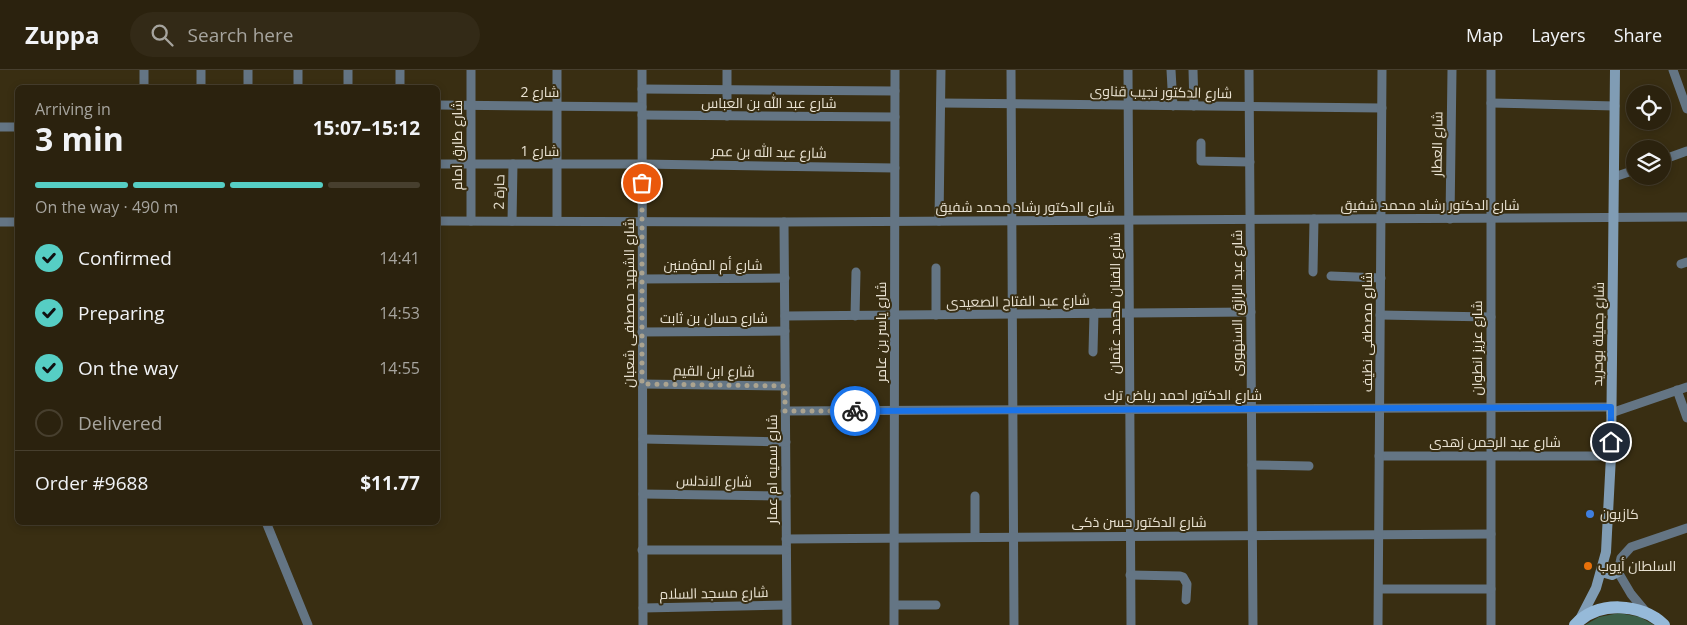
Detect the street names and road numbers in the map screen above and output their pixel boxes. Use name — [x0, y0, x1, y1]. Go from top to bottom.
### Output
street label: شارع الدكتور نجيب قناوى — [1090, 81, 1232, 102]
street label: شارع 2 — [521, 82, 559, 101]
street label: شارع عبد الله بن العباس — [701, 93, 837, 112]
street label: شارع طارق امام — [447, 100, 467, 190]
street label: شارع العطار — [1426, 111, 1447, 178]
street label: شارع 1 — [521, 141, 559, 160]
street label: شارع عبد الله بن عمر — [710, 141, 827, 162]
street label: حارة 2 — [489, 174, 508, 210]
street label: شارع الدكتور رشاد محمد شفيق — [1340, 195, 1520, 214]
street label: شارع الدكتور رشاد محمد شفيق — [935, 197, 1115, 216]
street label: شارع الشهيد مصطفى شعبان — [619, 218, 638, 388]
street label: شارع عبد الرازق السنهورى — [1227, 230, 1246, 376]
street label: شارع الفنان محمد عثمان — [1105, 232, 1124, 374]
street label: شارع أم المؤمنين — [663, 255, 763, 275]
street label: شارع مصطفى نظيف — [1357, 272, 1376, 392]
street label: شارع ياسر بن عامر — [871, 282, 890, 383]
street label: شارع جميلة بوحريد — [1587, 282, 1608, 386]
street label: شارع عبد الفتاح الصعيدى — [946, 290, 1090, 311]
street label: شارع عزيز انطوان — [1467, 300, 1486, 396]
street label: شارع حسان بن ثابت — [660, 308, 768, 327]
street label: شارع ابن القيم — [673, 360, 755, 382]
street label: شارع الدكتور احمد رياض ترك — [1104, 385, 1262, 404]
street label: شارع سميه ام عمار — [762, 414, 782, 525]
street label: شارع عبد الرحمن زهدى — [1429, 432, 1561, 451]
street label: شارع الاندلس — [676, 470, 752, 491]
street label: شارع الدكتور حسن ذكى — [1071, 512, 1207, 531]
street label: شارع مسجد السلام — [659, 582, 769, 604]

